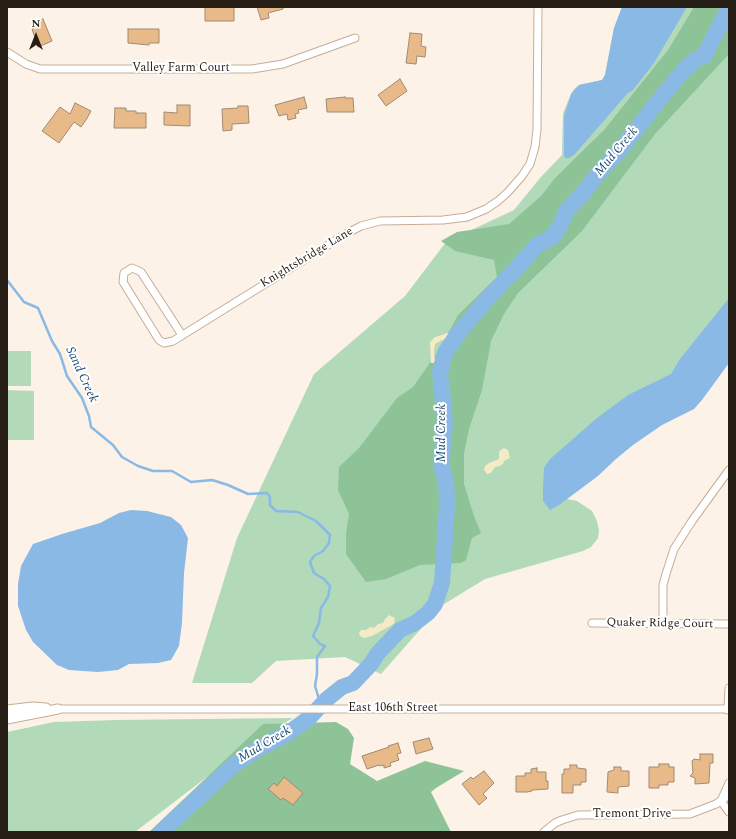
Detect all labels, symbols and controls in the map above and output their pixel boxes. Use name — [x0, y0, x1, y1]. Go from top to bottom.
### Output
text: N — [32, 15, 40, 32]
north arrow — [16, 16, 56, 56]
street label: Valley Farm Court — [132, 62, 230, 76]
water label: Mud Creek — [592, 124, 642, 180]
street label: Knightsbridge Lane — [258, 225, 356, 291]
water label: Sand Creek — [61, 345, 101, 405]
water label: Mud Creek — [434, 404, 450, 462]
street label: Quaker Ridge Court — [606, 616, 714, 632]
street label: East 106th Street — [348, 702, 438, 716]
water label: Mud Creek — [236, 723, 294, 767]
street label: Tremont Drive — [593, 808, 671, 822]

